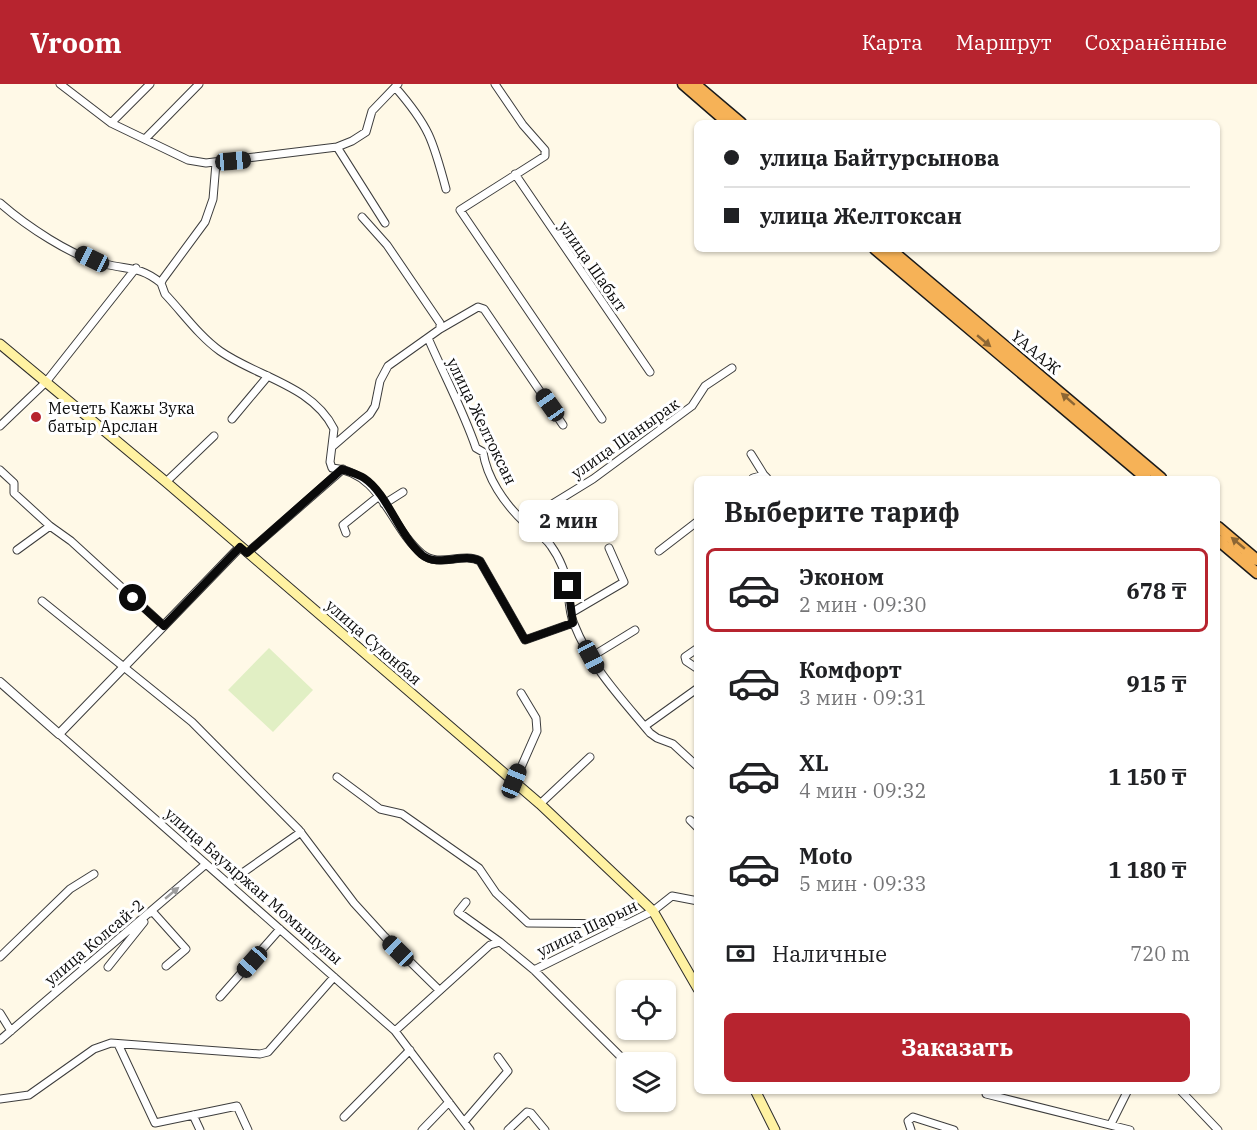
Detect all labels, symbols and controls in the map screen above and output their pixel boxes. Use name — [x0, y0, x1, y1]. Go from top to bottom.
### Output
text: Vroom — [30, 24, 122, 61]
text: Карта — [862, 28, 923, 56]
text: Маршрут — [956, 28, 1052, 56]
text: Сохранённые — [1085, 28, 1227, 56]
text: улица Байтурсынова — [760, 143, 1000, 172]
car — [214, 150, 252, 172]
text: улица Желтоксан — [760, 201, 962, 230]
street label: улица Шабыт — [554, 217, 632, 315]
car — [72, 243, 112, 275]
street label: ҮАААЖ — [1007, 326, 1065, 379]
one-way arrow — [976, 334, 991, 347]
street label: улица Желтоксан — [443, 354, 521, 488]
car — [532, 385, 568, 425]
one-way arrow — [1061, 392, 1076, 406]
street label: улица Шанырак — [567, 393, 683, 483]
place label: Мечеть Кажы Зука батыр Арслан — [48, 398, 195, 436]
marker: Мечеть Кажы Зука батыр Арслан — [29, 410, 43, 424]
text: Выберите тариф — [724, 494, 960, 529]
callout: 2 мин — [518, 499, 618, 541]
text: 2 мин — [539, 507, 598, 534]
one-way arrow — [1230, 537, 1245, 550]
text: Эконом — [799, 562, 884, 591]
icon: car — [727, 563, 781, 617]
route end — [554, 572, 581, 599]
text: 678 ₸ — [1126, 576, 1187, 605]
route start — [119, 584, 146, 611]
text: 2 мин · 09:30 — [799, 591, 927, 618]
street label: улица Суюнбая — [322, 595, 426, 689]
car — [575, 637, 607, 677]
text: Комфорт — [799, 655, 902, 684]
icon: car — [727, 656, 781, 710]
text: 915 ₸ — [1126, 669, 1187, 698]
text: 3 мин · 09:31 — [799, 684, 927, 711]
text: XL — [799, 748, 829, 777]
icon: car — [727, 749, 781, 803]
car — [499, 761, 529, 801]
text: 1 150 ₸ — [1108, 762, 1187, 791]
text: 4 мин · 09:32 — [799, 777, 927, 804]
street label: улица Бауыржан Момышулы — [161, 803, 347, 969]
text: Moto — [799, 841, 853, 870]
icon: car — [727, 842, 781, 896]
text: 1 180 ₸ — [1108, 855, 1187, 884]
text: 5 мин · 09:33 — [799, 870, 927, 897]
one-way arrow — [164, 887, 180, 900]
street label: улица Колсай-2 — [40, 895, 148, 989]
street label: улица Шарын — [534, 895, 640, 961]
car — [379, 932, 417, 970]
icon: cash — [724, 937, 757, 970]
text: Наличные — [772, 939, 887, 968]
text: 720 m — [1130, 940, 1190, 967]
car — [233, 943, 271, 981]
map controls — [616, 980, 676, 1112]
button: locate — [616, 980, 676, 1040]
button: Заказать — [724, 1013, 1190, 1082]
button: layers — [616, 1052, 676, 1112]

